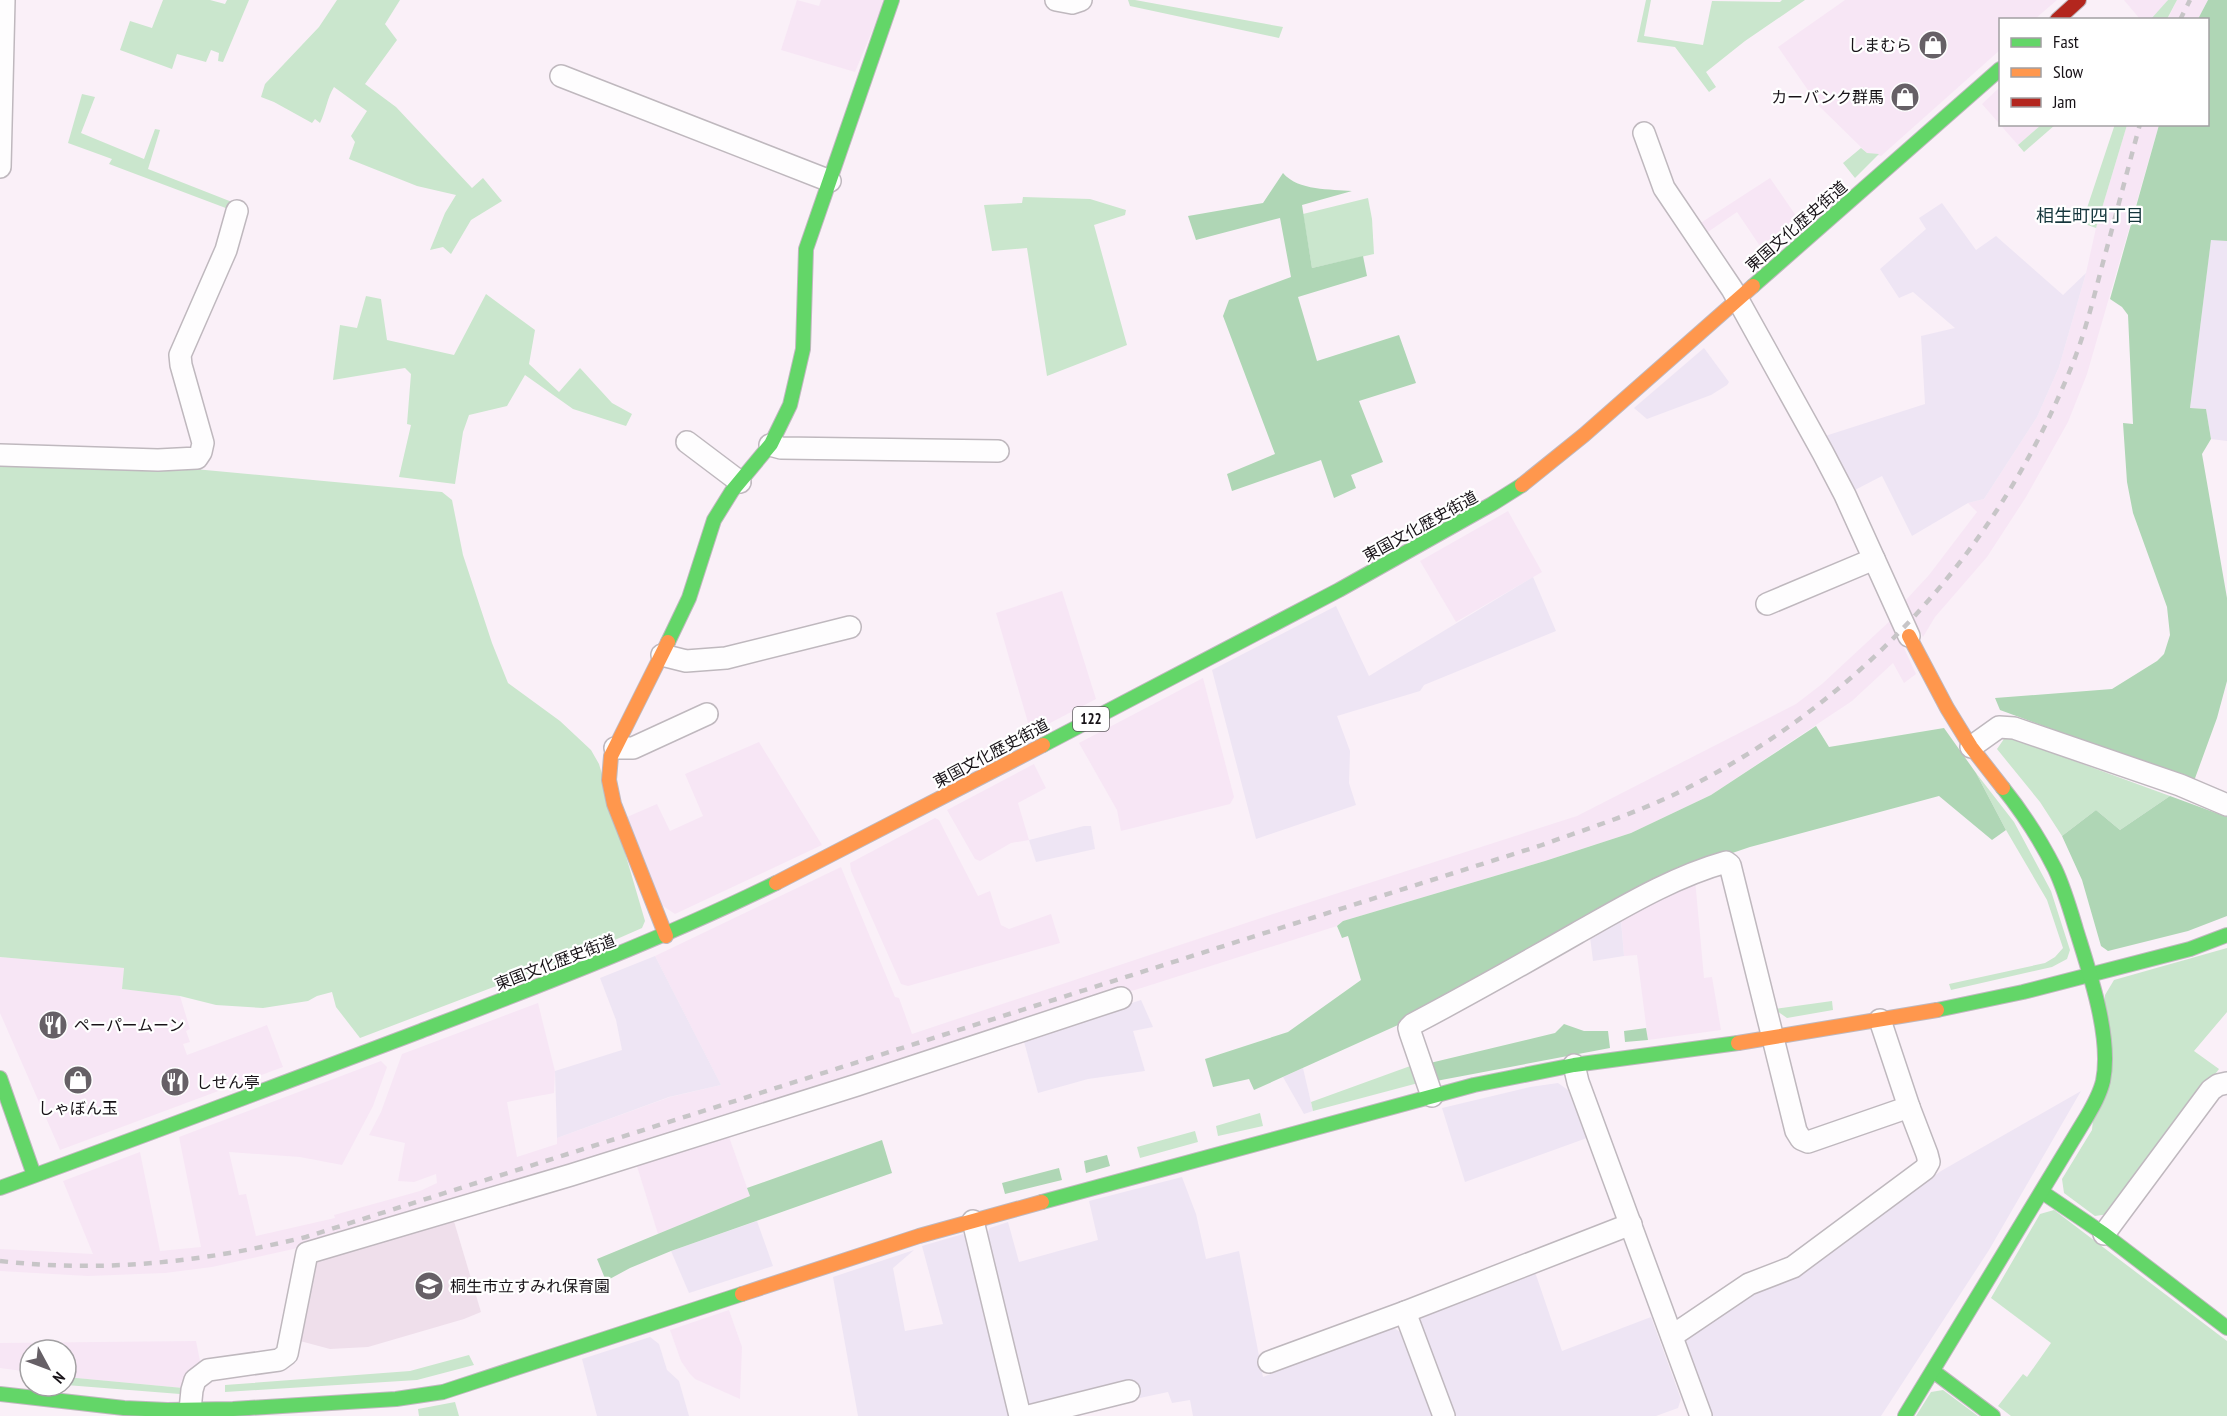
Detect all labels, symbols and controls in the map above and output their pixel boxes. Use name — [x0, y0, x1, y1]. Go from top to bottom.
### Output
legend — [1999, 18, 2209, 126]
shop icon: しまむら — [1917, 29, 1949, 61]
text: Fast — [2053, 30, 2079, 53]
place label: しまむら — [1848, 35, 1912, 55]
text: Slow — [2053, 60, 2084, 83]
shop icon: カーバンク群馬 — [1889, 81, 1921, 113]
place label: カーバンク群馬 — [1771, 87, 1884, 107]
text: Jam — [2052, 90, 2076, 113]
street label: 東国文化歴史街道 — [1741, 176, 1851, 276]
district label: 相生町四丁目 — [2036, 204, 2144, 227]
street label: 東国文化歴史街道 — [1359, 486, 1481, 566]
road number: 122 — [1073, 707, 1109, 731]
street label: 東国文化歴史街道 — [930, 714, 1052, 792]
street label: 東国文化歴史街道 — [492, 930, 618, 994]
restaurant icon: ペーパームーン — [37, 1009, 69, 1041]
place label: ペーパームーン — [74, 1015, 185, 1035]
shop icon: しゃぼん玉 — [62, 1064, 94, 1096]
restaurant icon: しせん亭 — [159, 1066, 191, 1098]
place label: しせん亭 — [196, 1072, 260, 1092]
place label: しゃぼん玉 — [38, 1098, 118, 1118]
school or university icon: 桐生市立すみれ保育園 — [413, 1270, 445, 1302]
place label: 桐生市立すみれ保育園 — [450, 1276, 610, 1296]
north arrow — [18, 1338, 78, 1398]
text: N — [49, 1368, 70, 1388]

